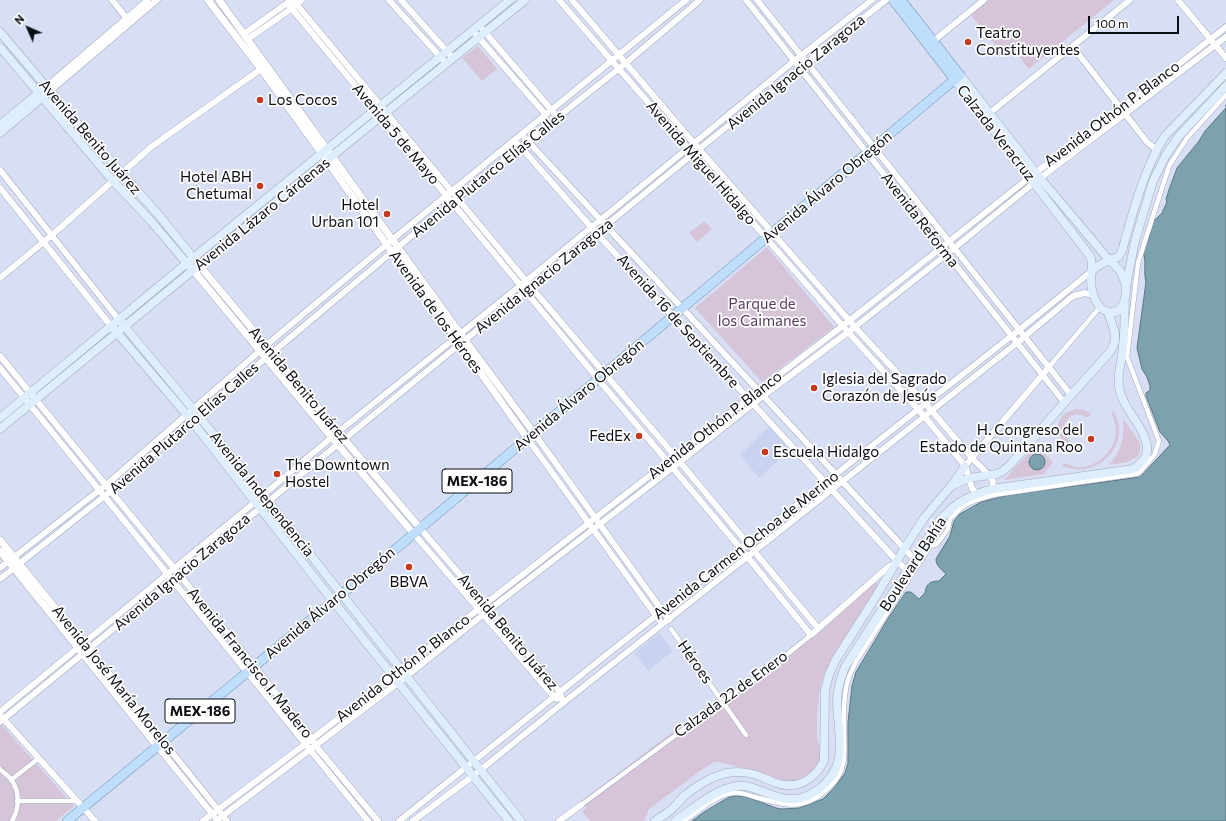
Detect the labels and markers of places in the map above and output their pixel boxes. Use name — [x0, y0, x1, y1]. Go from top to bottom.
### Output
place label: Teatro Constituyentes — [976, 24, 1080, 59]
marker: Teatro Constituyentes — [963, 37, 973, 47]
place label: Los Cocos — [268, 91, 337, 109]
marker: Los Cocos — [255, 95, 265, 105]
place label: Hotel ABH Chetumal — [180, 168, 252, 203]
marker: Hotel ABH Chetumal — [255, 181, 265, 191]
place label: Hotel Urban 101 — [311, 196, 379, 231]
marker: Hotel Urban 101 — [382, 209, 392, 219]
place label: Iglesia del Sagrado Corazón de Jesús — [822, 370, 947, 405]
marker: Iglesia del Sagrado Corazón de Jesús — [809, 383, 819, 393]
place label: H. Congreso del Estado de Quintana Roo — [920, 421, 1083, 456]
place label: FedEx — [589, 427, 631, 445]
marker: FedEx — [634, 431, 644, 441]
marker: H. Congreso del Estado de Quintana Roo — [1086, 434, 1096, 444]
place label: Escuela Hidalgo — [773, 443, 879, 461]
marker: Escuela Hidalgo — [760, 447, 770, 457]
place label: The Downtown Hostel — [285, 456, 390, 491]
marker: The Downtown Hostel — [272, 469, 282, 479]
marker: BBVA — [404, 562, 414, 572]
place label: BBVA — [390, 573, 428, 591]

